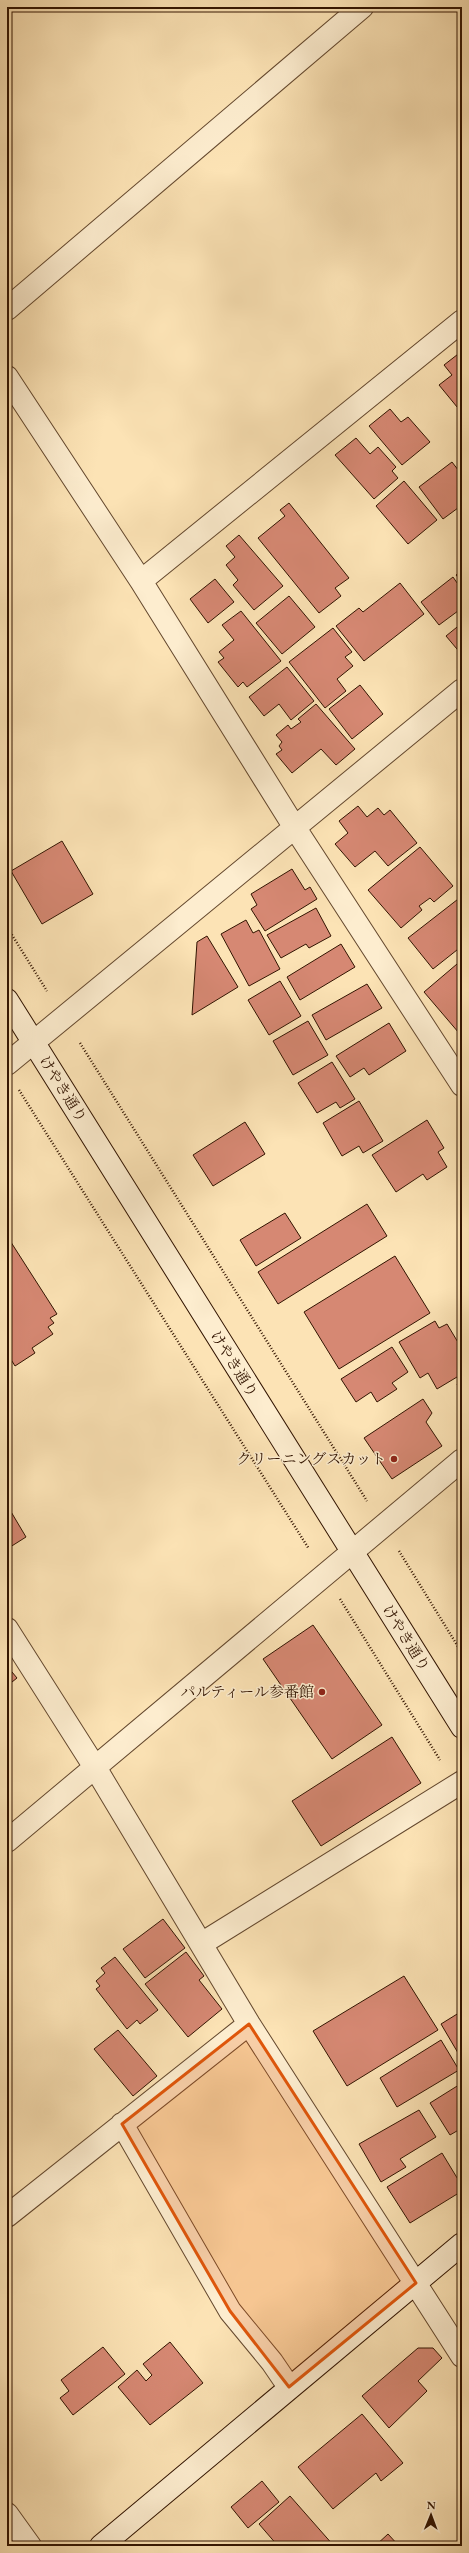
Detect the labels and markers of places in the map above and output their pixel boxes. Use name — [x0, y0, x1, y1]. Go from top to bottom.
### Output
place label: クリーニングスカット — [237, 1449, 386, 1468]
marker: クリーニングスカット — [389, 1454, 399, 1464]
place label: パルティール参番館 — [180, 1682, 314, 1701]
marker: パルティール参番館 — [317, 1687, 327, 1697]

